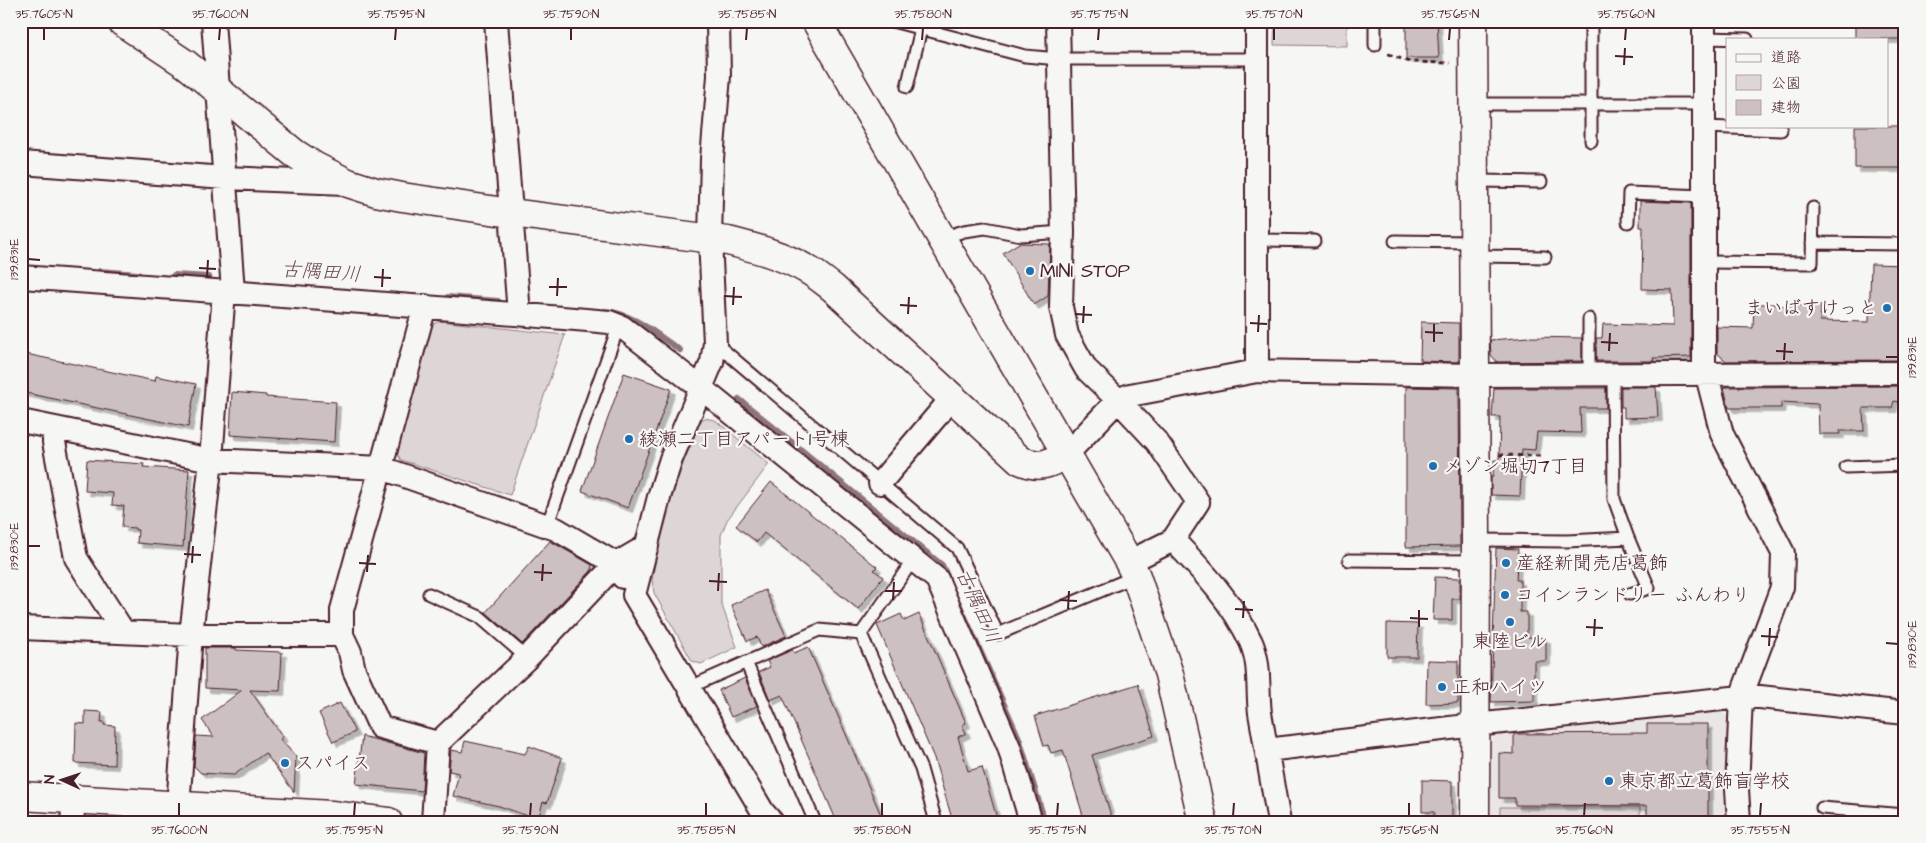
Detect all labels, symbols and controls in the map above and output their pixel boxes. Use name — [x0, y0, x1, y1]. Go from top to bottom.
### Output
text: 35.7605°N — [15, 6, 73, 23]
text: 35.7600°N — [192, 6, 249, 23]
text: 35.7595°N — [367, 6, 425, 23]
text: 35.7590°N — [543, 6, 600, 23]
text: 35.7585°N — [718, 6, 777, 23]
text: 35.7580°N — [894, 6, 952, 23]
text: 35.7575°N — [1070, 6, 1129, 23]
text: 35.7570°N — [1245, 6, 1303, 23]
text: 35.7565°N — [1421, 6, 1480, 23]
text: 35.7560°N — [1597, 6, 1655, 23]
legend — [1726, 38, 1888, 128]
text: 道路 — [1771, 47, 1801, 68]
text: 公園 — [1771, 73, 1801, 94]
text: 建物 — [1771, 97, 1801, 118]
text: 139.831°E — [6, 238, 23, 280]
water label: 古隅田川 — [280, 255, 362, 289]
place label: MINI STOP — [1040, 258, 1130, 285]
marker: MINI STOP — [1024, 265, 1036, 277]
place label: まいばすけっと — [1744, 295, 1877, 322]
marker: まいばすけっと — [1881, 302, 1893, 314]
text: 139.831°E — [1904, 336, 1921, 378]
place label: 綾瀬二丁目アパート1号棟 — [639, 426, 849, 453]
marker: 綾瀬二丁目アパート1号棟 — [623, 433, 635, 445]
place label: メゾン堀切7丁目 — [1443, 453, 1588, 480]
marker: メゾン堀切7丁目 — [1427, 460, 1439, 472]
text: 139.830°E — [6, 522, 23, 570]
place label: 産経新聞売店葛飾 — [1516, 550, 1668, 577]
marker: 産経新聞売店葛飾 — [1500, 557, 1512, 569]
water label: 古隅田川 — [949, 564, 1007, 648]
place label: コインランドリー ふんわり — [1515, 582, 1751, 609]
marker: コインランドリー ふんわり — [1499, 589, 1511, 601]
marker: 東陸ビル — [1504, 616, 1516, 628]
text: 139.830°E — [1904, 620, 1921, 668]
place label: 東陸ビル — [1472, 628, 1548, 655]
place label: 正和ハイツ — [1452, 674, 1547, 701]
marker: 正和ハイツ — [1436, 681, 1448, 693]
place label: スパイス — [295, 750, 370, 777]
north arrow — [38, 756, 88, 806]
marker: スパイス — [279, 757, 291, 769]
place label: 東京都立葛飾盲学校 — [1619, 768, 1790, 795]
text: N — [40, 774, 60, 784]
marker: 東京都立葛飾盲学校 — [1603, 775, 1615, 787]
text: 35.7600°N — [151, 822, 208, 839]
text: 35.7595°N — [325, 822, 383, 839]
text: 35.7590°N — [502, 822, 559, 839]
text: 35.7585°N — [677, 822, 736, 839]
text: 35.7580°N — [853, 822, 911, 839]
text: 35.7575°N — [1028, 822, 1087, 839]
text: 35.7570°N — [1204, 822, 1262, 839]
text: 35.7565°N — [1380, 822, 1439, 839]
text: 35.7560°N — [1555, 822, 1613, 839]
text: 35.7555°N — [1730, 822, 1790, 839]

